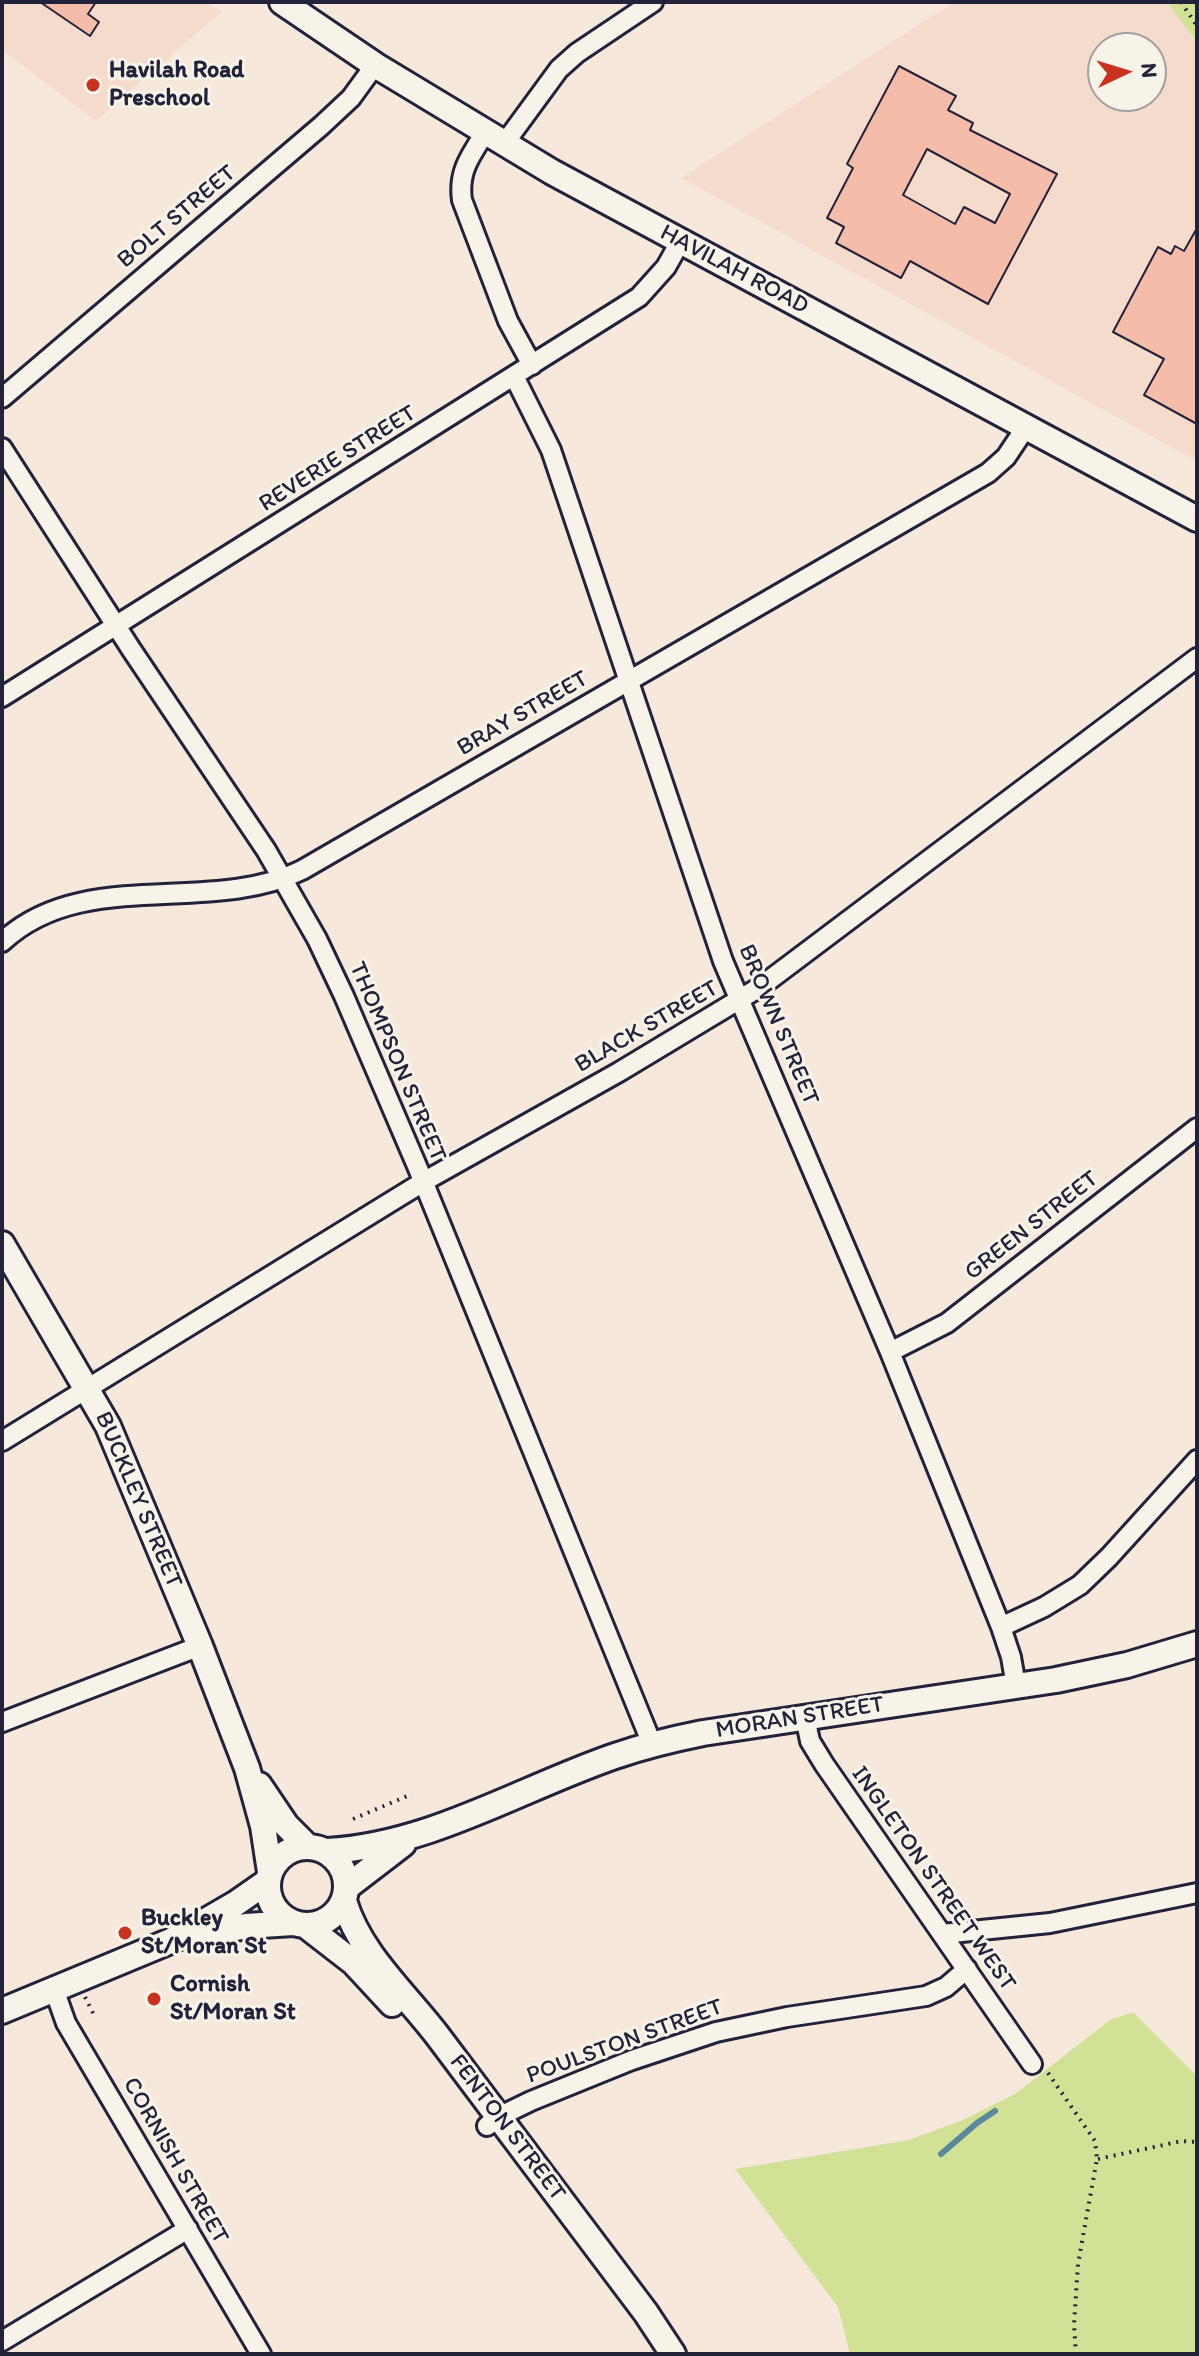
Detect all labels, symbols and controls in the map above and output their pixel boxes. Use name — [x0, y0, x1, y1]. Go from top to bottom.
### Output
north arrow — [1087, 32, 1167, 112]
place label: Havilah Road Preschool — [109, 57, 244, 113]
text: N — [1135, 62, 1163, 79]
marker: Havilah Road Preschool — [84, 76, 102, 94]
street label: BOLT STREET — [112, 159, 242, 275]
street label: HAVILAH ROAD — [655, 219, 813, 321]
street label: REVERIE STREET — [254, 399, 422, 519]
street label: BRAY STREET — [452, 665, 594, 763]
street label: BROWN STREET — [731, 940, 825, 1110]
street label: THOMPSON STREET — [342, 958, 452, 1166]
street label: BLACK STREET — [570, 974, 724, 1080]
street label: GREEN STREET — [959, 1165, 1105, 1287]
street label: BUCKLEY STREET — [88, 1408, 188, 1592]
street label: MORAN STREET — [714, 1690, 886, 1746]
street label: INGLETON STREET WEST — [844, 1761, 1022, 1997]
place label: Buckley St/Moran St — [141, 1905, 267, 1961]
marker: Buckley St/Moran St — [116, 1924, 134, 1942]
place label: Cornish St/Moran St — [170, 1971, 296, 2027]
marker: Cornish St/Moran St — [145, 1990, 163, 2008]
street label: POULSTON STREET — [523, 1993, 727, 2091]
street label: FENTON STREET — [443, 2049, 571, 2207]
street label: CORNISH STREET — [116, 2073, 234, 2249]

